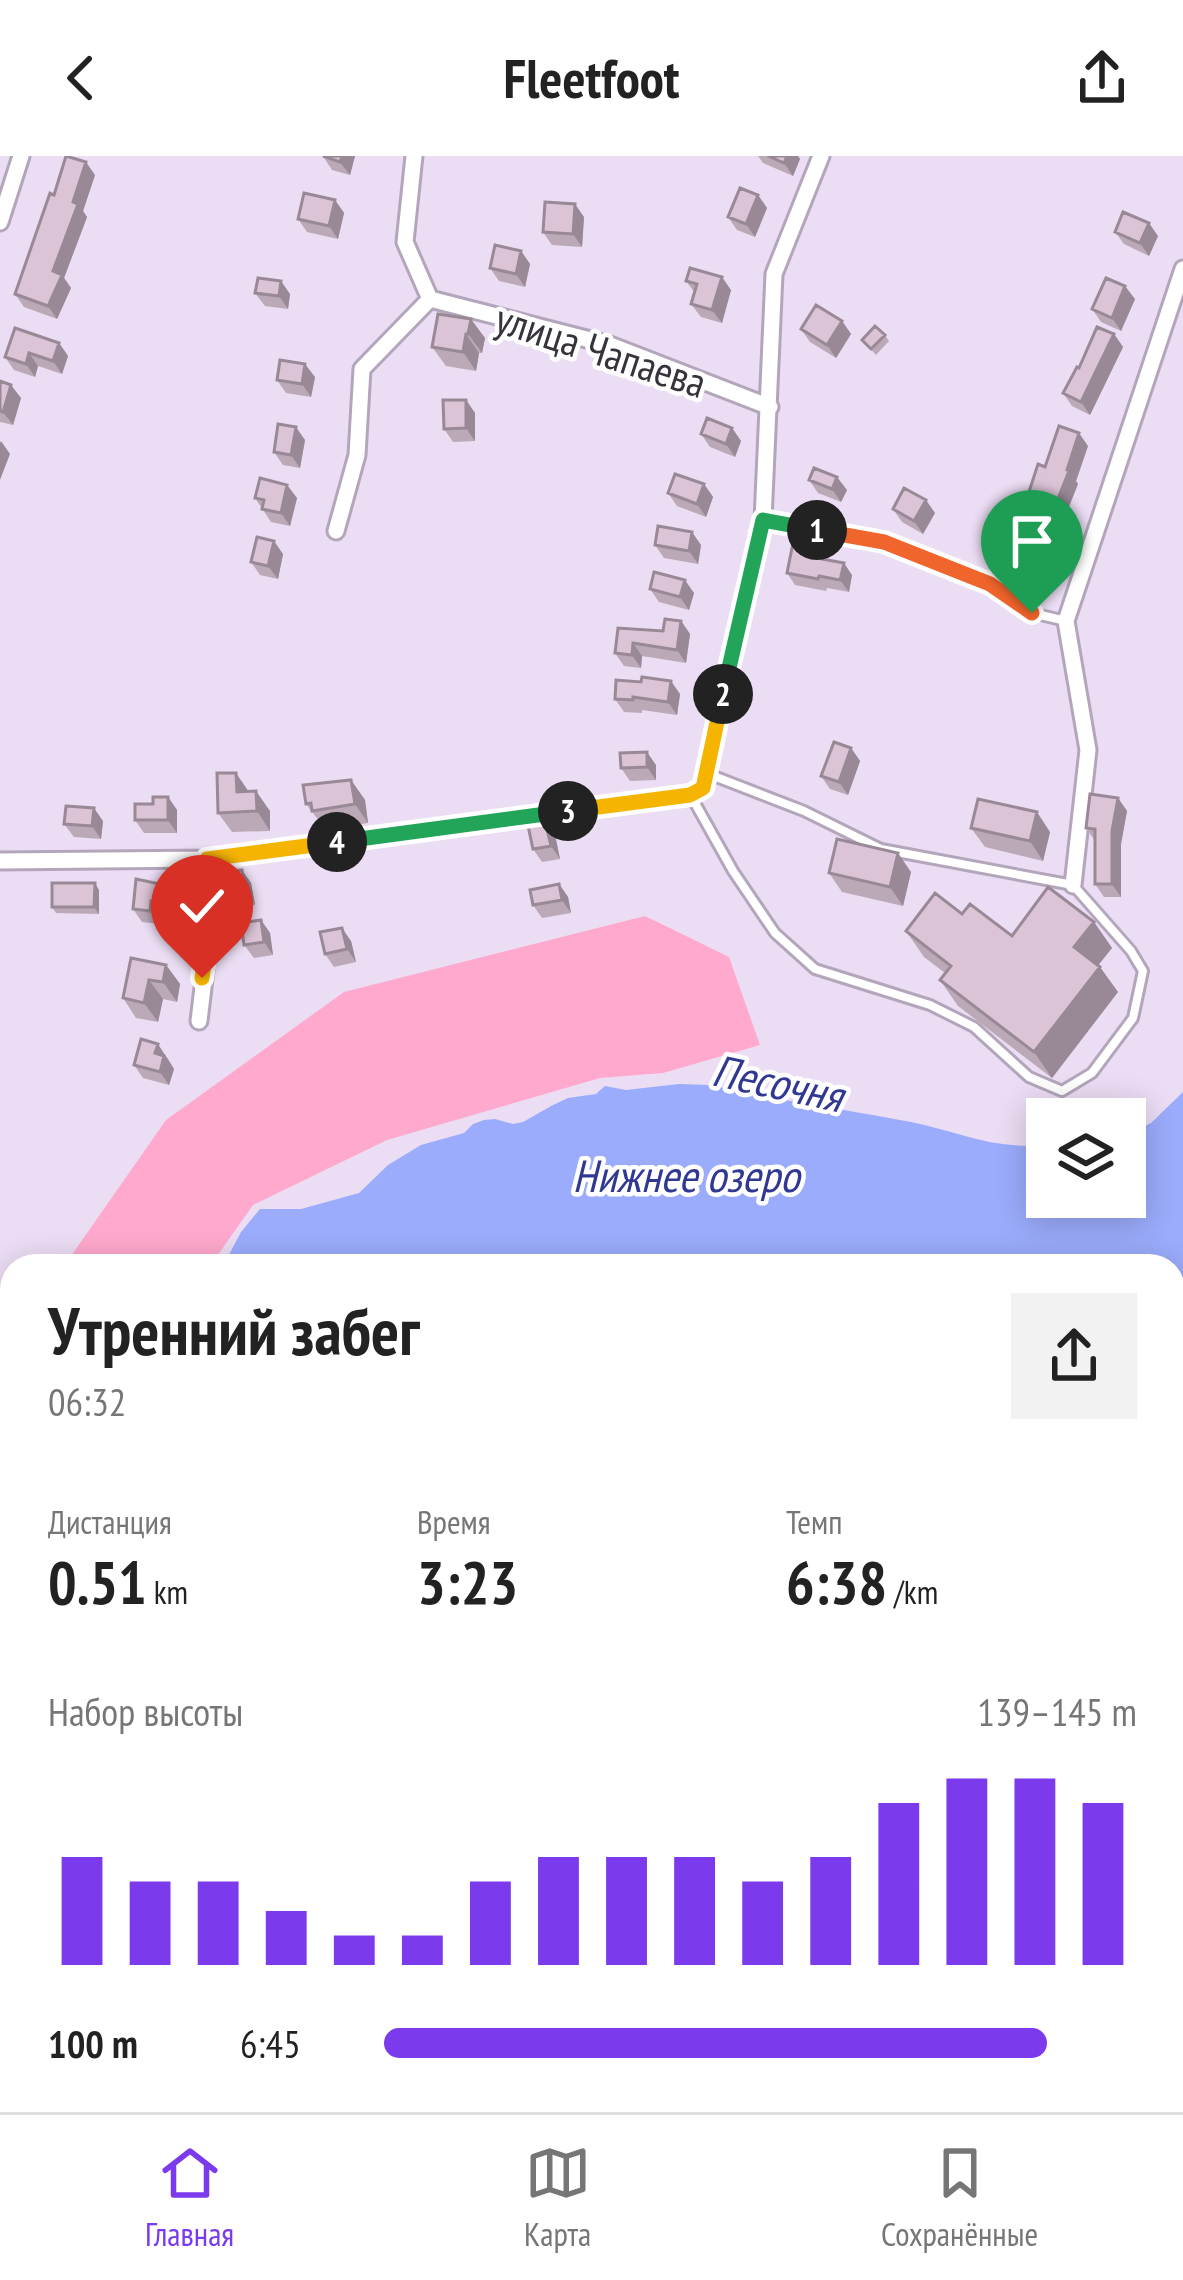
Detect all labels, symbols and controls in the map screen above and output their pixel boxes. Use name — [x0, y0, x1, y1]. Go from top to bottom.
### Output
text: Fleetfoot — [504, 43, 679, 113]
icon: back — [48, 45, 114, 111]
icon: share — [1069, 45, 1135, 111]
street label: улица Чапаева — [489, 290, 713, 410]
pin — [981, 490, 1083, 613]
pin: 1 — [787, 500, 847, 560]
text: 1 — [809, 508, 825, 551]
icon: arrive — [999, 508, 1065, 574]
pin: 2 — [693, 664, 753, 724]
text: 2 — [715, 672, 731, 715]
pin: 3 — [538, 781, 598, 841]
text: 3 — [560, 789, 576, 832]
pin: 4 — [307, 812, 367, 872]
text: 4 — [329, 820, 345, 863]
pin — [151, 855, 253, 978]
icon: check — [169, 873, 235, 939]
water label: Песочня — [708, 1040, 852, 1125]
map controls — [1026, 1098, 1146, 1218]
button: layers — [1026, 1098, 1146, 1218]
water label: Нижнее озеро — [573, 1146, 803, 1204]
text: Утренний забег — [48, 1288, 420, 1373]
button: share — [1011, 1293, 1137, 1419]
text: 06:32 — [48, 1376, 126, 1427]
text: Дистанция — [48, 1500, 172, 1543]
text: Время — [417, 1500, 491, 1543]
text: Темп — [786, 1500, 842, 1543]
text: 0.51 — [48, 1543, 147, 1621]
text: 3:23 — [417, 1543, 518, 1621]
text: 6:38 — [786, 1543, 887, 1621]
text: km — [147, 1570, 188, 1613]
text: /km — [887, 1570, 938, 1613]
text: Набор высоты — [48, 1686, 243, 1737]
text: 139–145 m — [977, 1686, 1137, 1737]
text: 100 m — [48, 2018, 138, 2069]
text: 6:45 — [240, 2018, 301, 2069]
tab: Главная — [145, 2140, 234, 2255]
tab: Карта — [524, 2140, 591, 2255]
tab: Сохранённые — [881, 2140, 1038, 2255]

